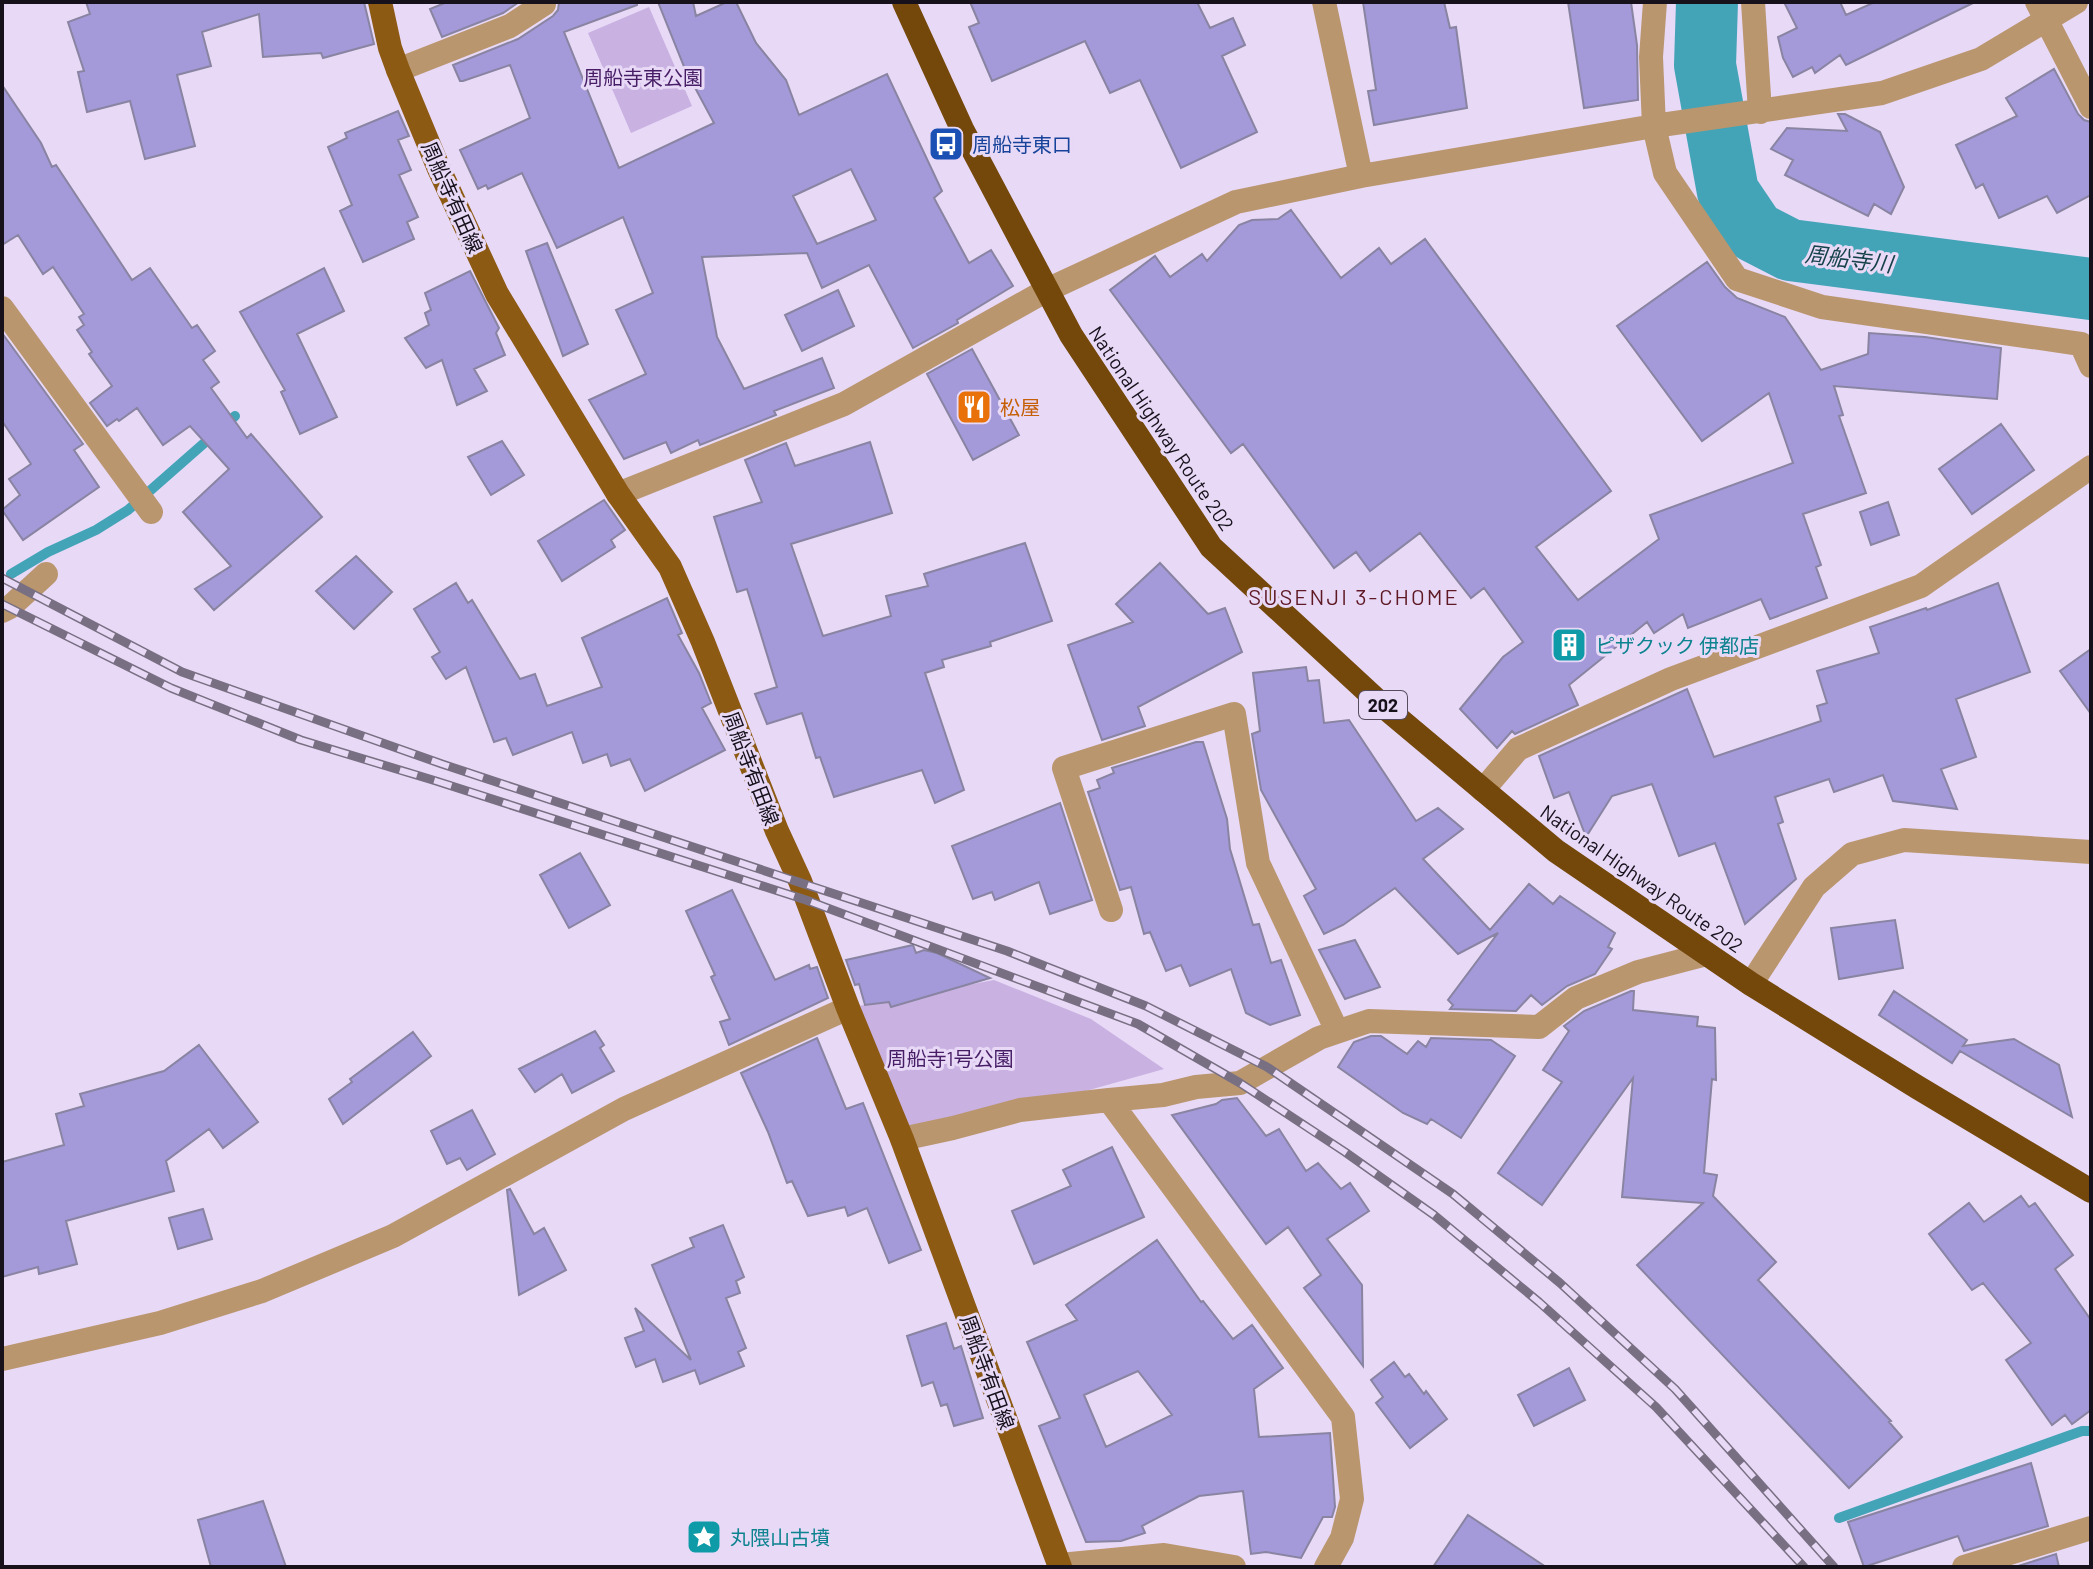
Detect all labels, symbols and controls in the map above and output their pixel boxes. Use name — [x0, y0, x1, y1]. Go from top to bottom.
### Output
park label: 周船寺東公園 — [583, 65, 703, 89]
bus stop icon: 周船寺東口 — [927, 125, 965, 163]
place label: 周船寺東口 — [972, 132, 1072, 156]
street label: 周船寺有田線 — [418, 137, 488, 257]
water label: 周船寺川 — [1804, 240, 1896, 277]
street label: National Highway Route 202 — [1084, 321, 1240, 535]
restaurant icon: 松屋 — [955, 388, 993, 426]
place label: 松屋 — [1000, 395, 1040, 419]
district label: SUSENJI 3-CHOME — [1248, 583, 1460, 609]
building icon: ピザクック 伊都店 — [1550, 626, 1588, 664]
place label: ピザクック 伊都店 — [1595, 633, 1759, 657]
road number: 202 — [1359, 691, 1407, 719]
street label: 周船寺有田線 — [719, 708, 785, 828]
street label: National Highway Route 202 — [1536, 799, 1748, 957]
park label: 周船寺1号公園 — [887, 1046, 1014, 1070]
street label: 周船寺有田線 — [956, 1312, 1020, 1432]
place icon: 丸隈山古墳 — [685, 1518, 723, 1556]
place label: 丸隈山古墳 — [730, 1525, 830, 1549]

